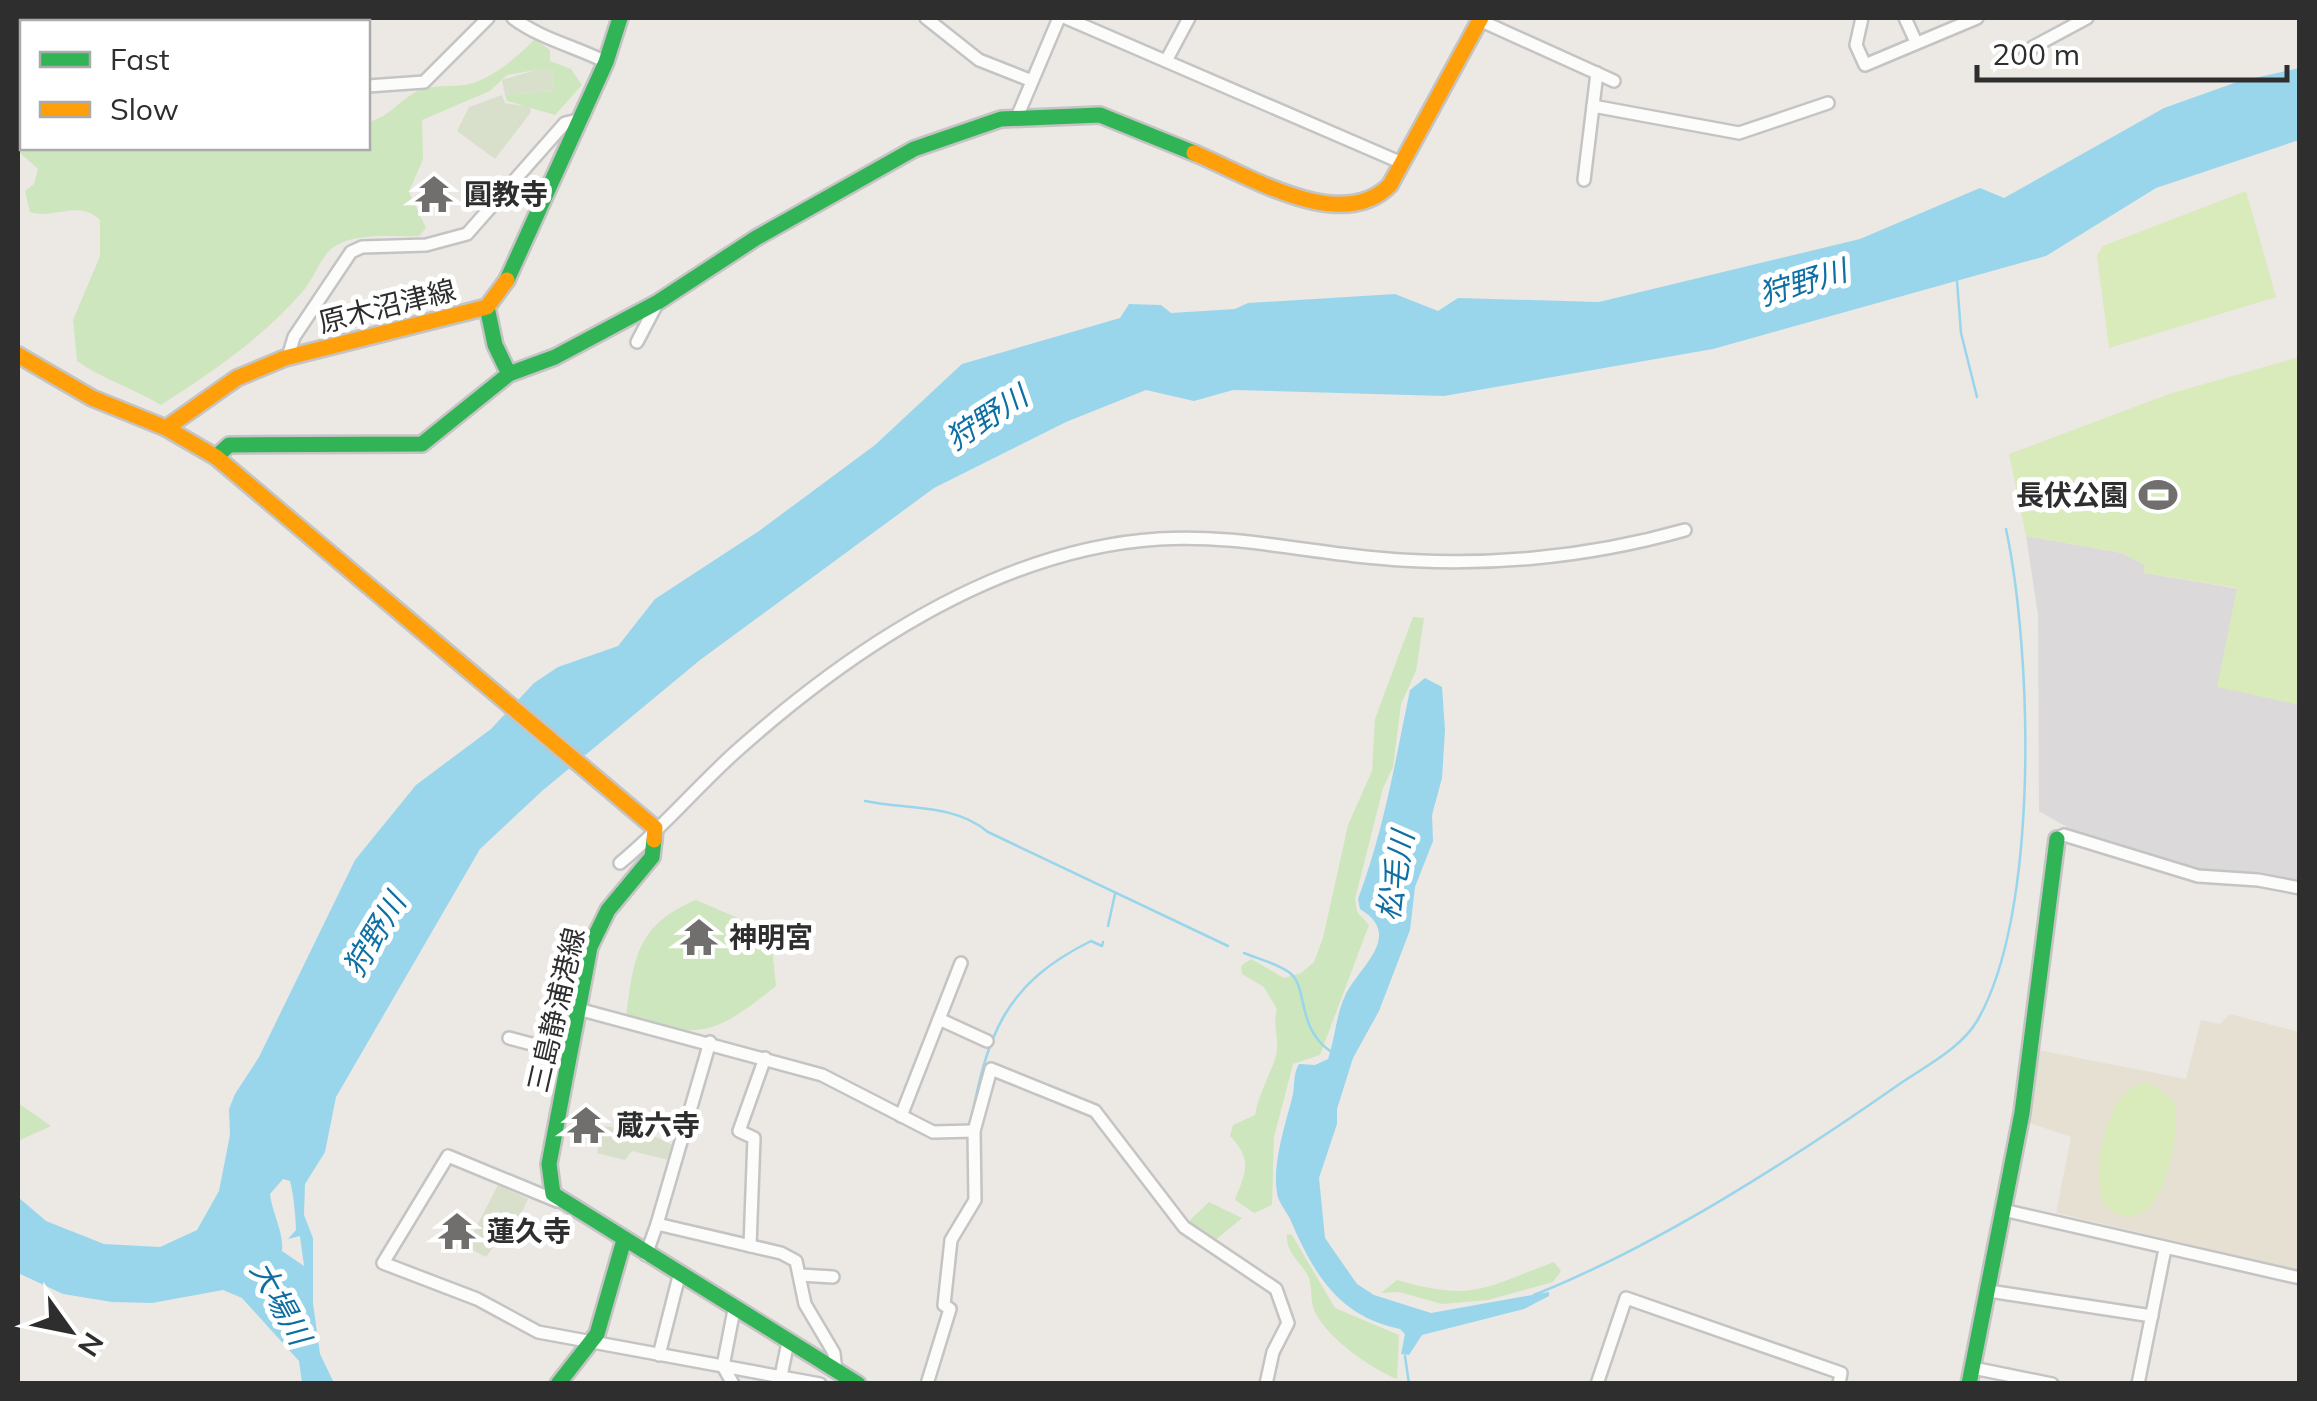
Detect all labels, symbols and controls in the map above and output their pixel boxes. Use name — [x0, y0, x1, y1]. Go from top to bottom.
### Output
legend — [20, 20, 370, 150]
scale bar — [1977, 20, 2287, 82]
text: 200 m — [1992, 35, 2080, 73]
text: Fast — [110, 40, 170, 78]
text: Slow — [110, 90, 179, 128]
temple icon: 圓教寺 — [413, 173, 455, 215]
place label: 圓教寺 — [464, 176, 548, 211]
water label: 狩野川 — [1754, 250, 1854, 313]
street label: 原木沼津線 — [315, 272, 459, 339]
water label: 狩野川 — [938, 375, 1037, 458]
sports icon: 長伏公園 — [2137, 474, 2179, 516]
place label: 長伏公園 — [2016, 477, 2128, 512]
water label: 松毛川 — [1368, 825, 1422, 923]
water label: 狩野川 — [335, 884, 415, 983]
temple icon: 神明宮 — [678, 916, 720, 958]
place label: 神明宮 — [729, 919, 813, 954]
street label: 三島静浦港線 — [520, 924, 591, 1096]
temple icon: 蔵六寺 — [565, 1104, 607, 1146]
place label: 蔵六寺 — [616, 1107, 700, 1142]
temple icon: 蓮久寺 — [436, 1210, 478, 1252]
place label: 蓮久寺 — [487, 1213, 571, 1248]
water label: 大場川 — [242, 1254, 321, 1354]
north arrow — [20, 1281, 120, 1381]
text: N — [71, 1326, 112, 1363]

